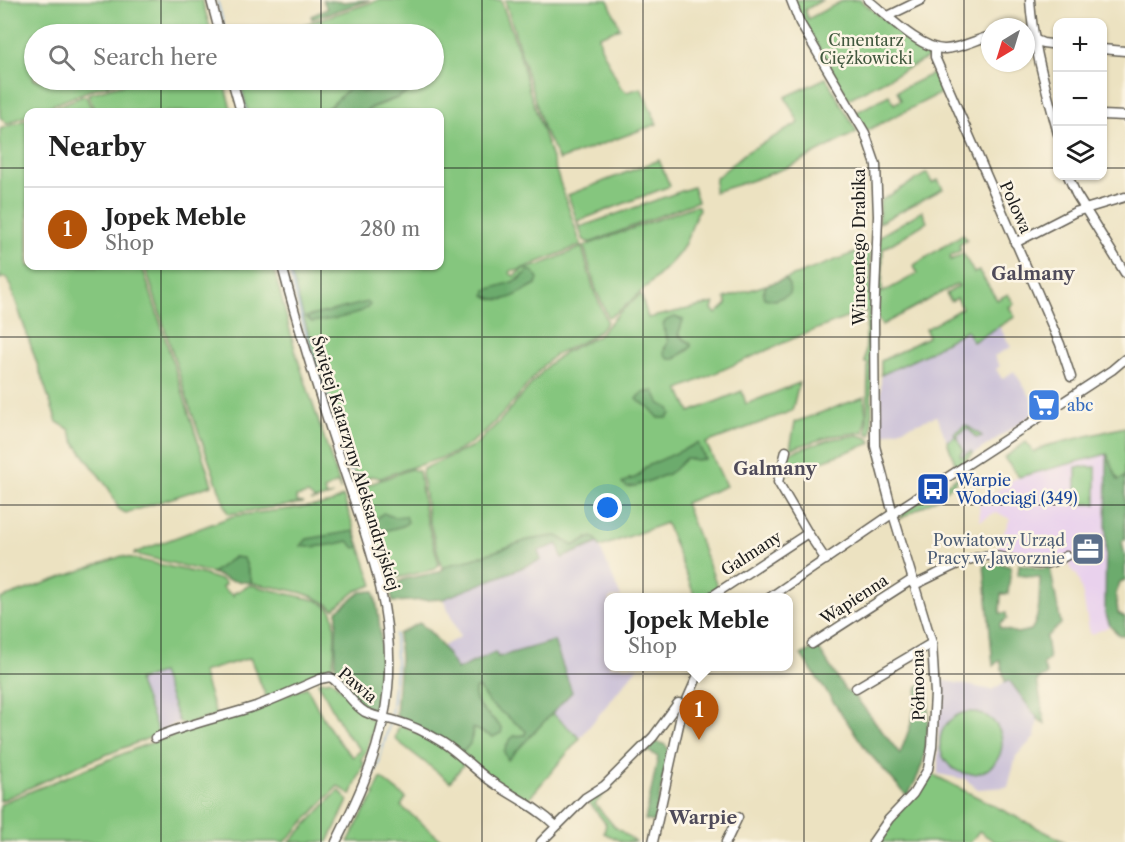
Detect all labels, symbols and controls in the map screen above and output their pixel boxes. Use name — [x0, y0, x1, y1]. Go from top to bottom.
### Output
north arrow — [981, 18, 1035, 72]
map controls — [1053, 18, 1107, 180]
button: + — [1053, 18, 1107, 72]
search box — [24, 24, 444, 90]
park label: Cmentarz Ciężkowicki — [819, 30, 913, 68]
icon: search — [45, 41, 78, 74]
text: Search here — [93, 44, 218, 71]
button: − — [1053, 72, 1107, 126]
button: layers — [1053, 126, 1107, 180]
text: Nearby — [48, 131, 146, 163]
street label: Wincentego Drabika — [849, 168, 869, 326]
street label: Polowa — [996, 178, 1037, 237]
text: Jopek Meble — [105, 204, 246, 231]
text: 1 — [63, 217, 72, 241]
text: 280 m — [360, 217, 420, 241]
text: Shop — [105, 231, 154, 255]
district label: Galmany — [991, 263, 1076, 285]
street label: Świętej Katarzyny Aleksandryjskiej — [308, 333, 404, 593]
supermarket icon: abc — [1026, 387, 1062, 423]
place label: abc — [1067, 395, 1094, 415]
district label: Galmany — [733, 458, 818, 480]
place label: Warpie Wodociągi (349) — [955, 470, 1078, 508]
bus stop icon: Warpie Wodociągi (349) — [915, 471, 951, 507]
your location — [593, 493, 622, 522]
street label: Galmany — [717, 526, 786, 580]
place label: Powiatowy Urząd Pracy w Jaworznie — [927, 530, 1065, 568]
office icon: Powiatowy Urząd Pracy w Jaworznie — [1070, 531, 1106, 567]
street label: Wapienna — [816, 569, 892, 629]
popup — [604, 593, 793, 671]
text: Jopek Meble — [628, 607, 769, 634]
text: Shop — [628, 634, 677, 658]
street label: Północna — [907, 649, 929, 721]
street label: Pawia — [334, 663, 382, 707]
pin: 1 — [680, 690, 718, 740]
district label: Warpie — [668, 807, 737, 829]

